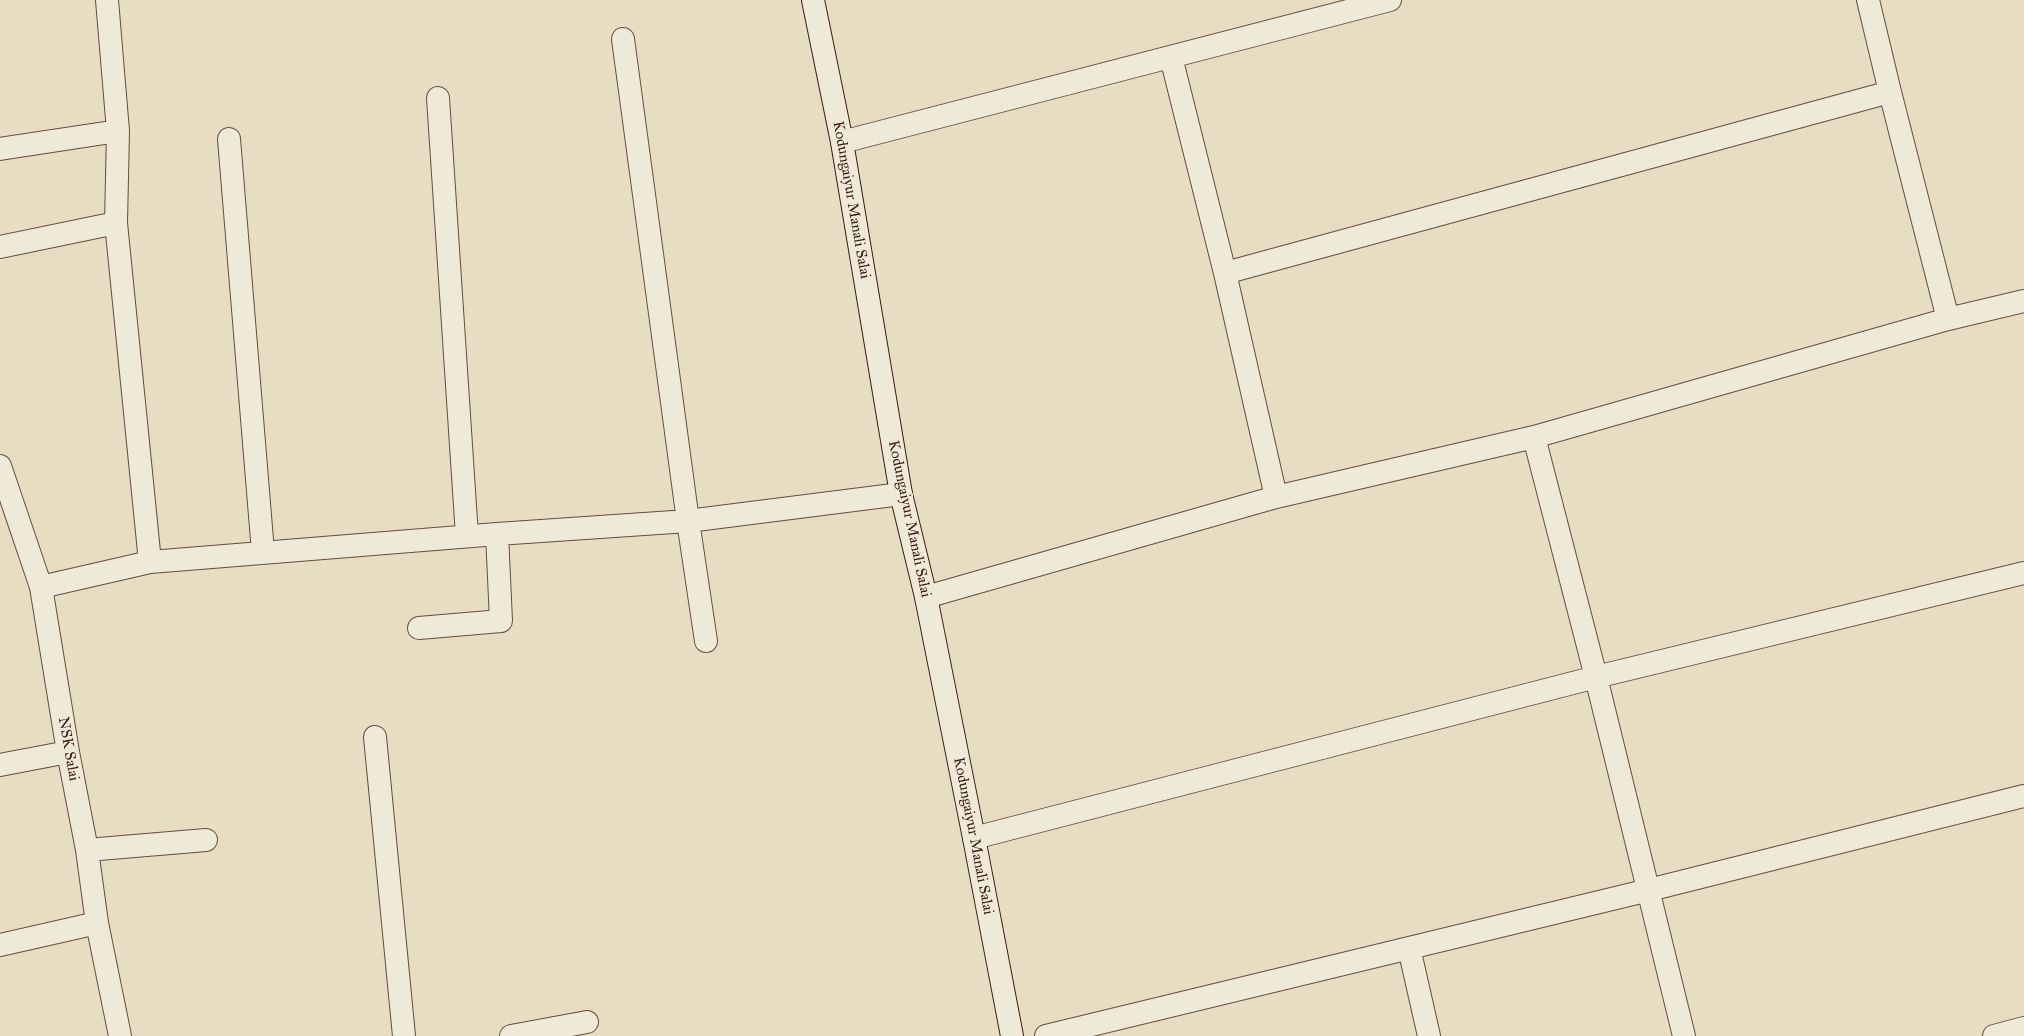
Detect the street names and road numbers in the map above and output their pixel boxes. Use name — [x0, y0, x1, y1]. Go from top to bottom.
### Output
street label: Kodungaiyur Manali Salai — [828, 120, 874, 280]
street label: Kodungaiyur Manali Salai — [884, 439, 934, 599]
street label: NSK Salai — [54, 716, 82, 782]
street label: Kodungaiyur Manali Salai — [949, 756, 997, 916]

